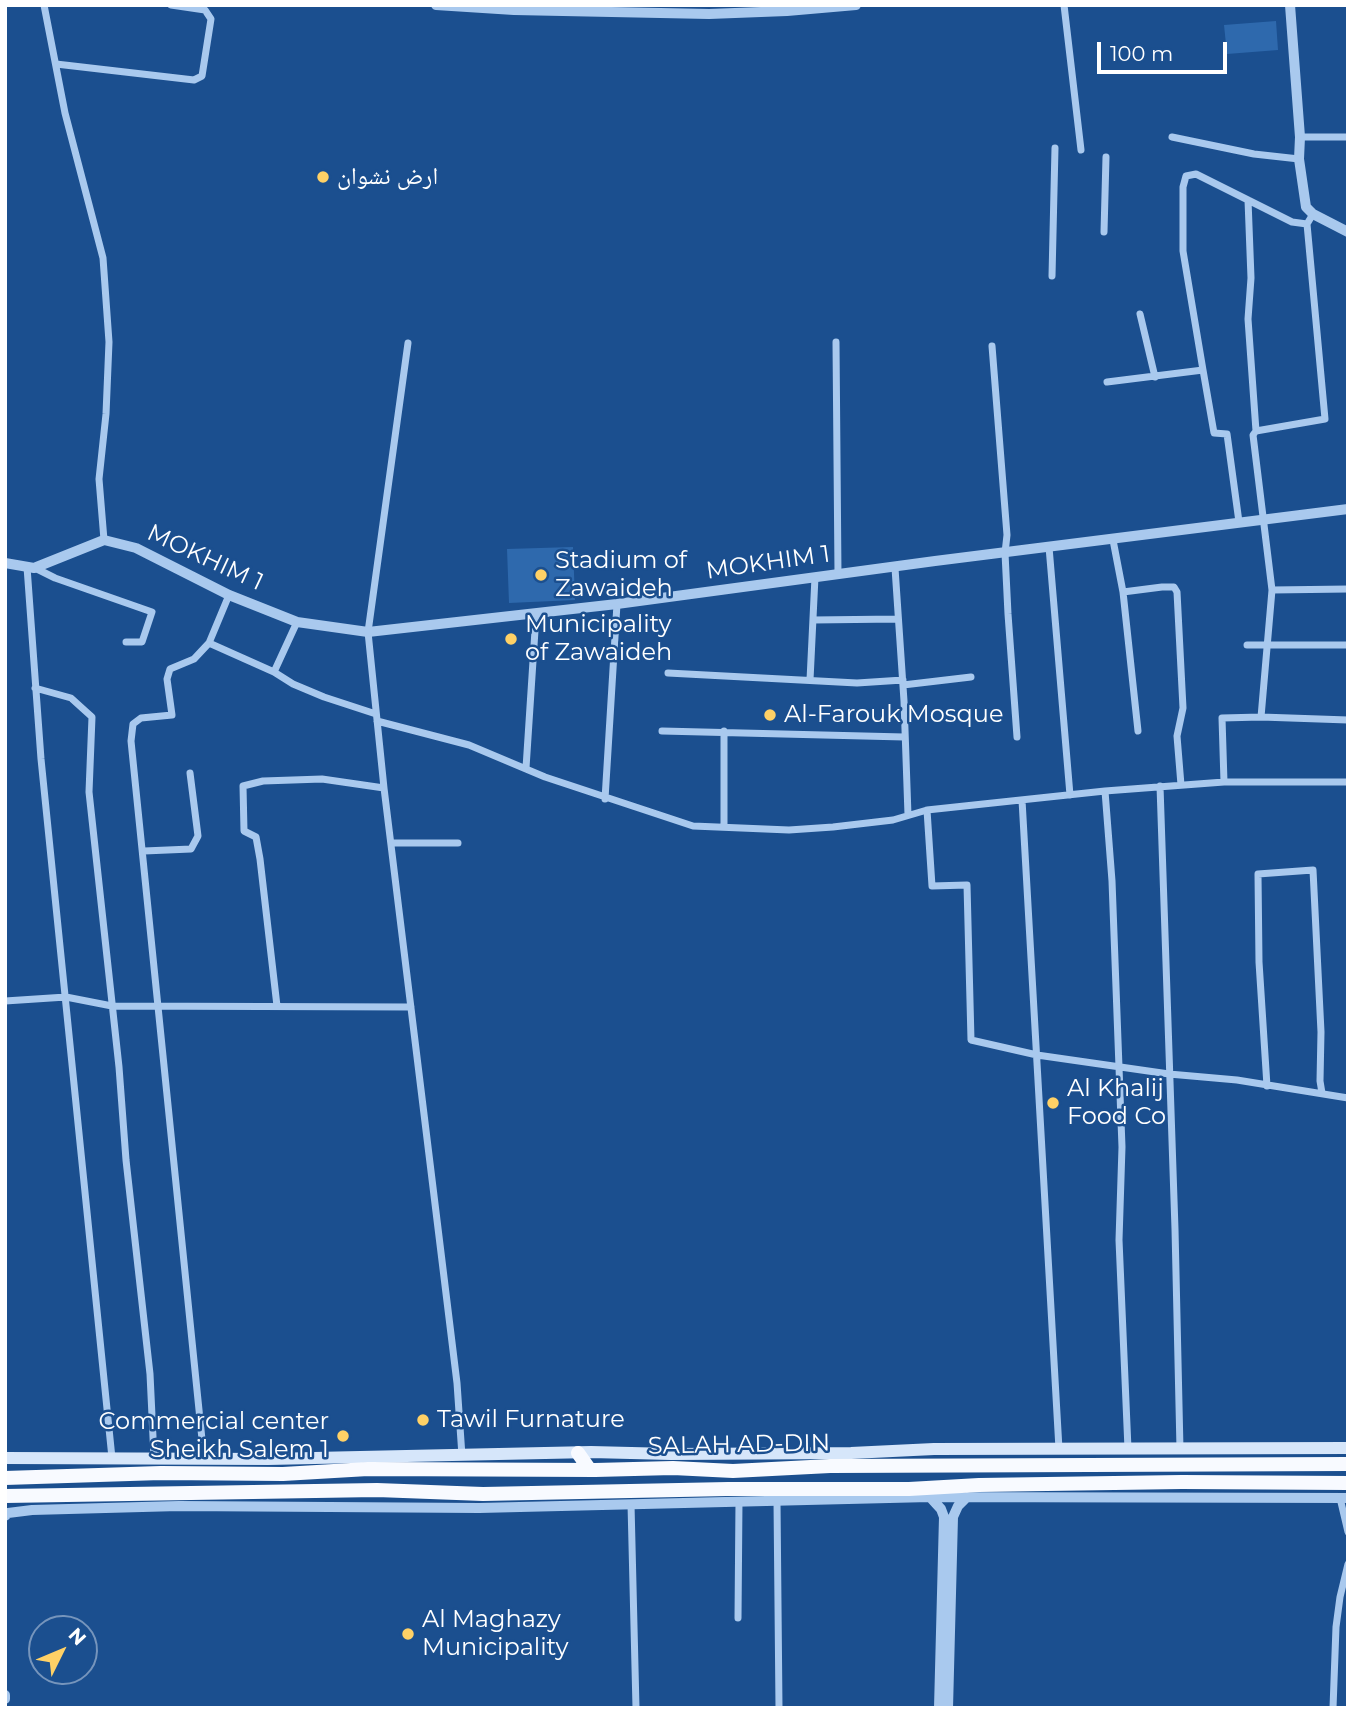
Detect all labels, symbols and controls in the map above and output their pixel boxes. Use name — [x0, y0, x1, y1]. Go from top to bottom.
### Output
scale bar — [1101, 28, 1230, 72]
text: 100 m — [1110, 41, 1173, 66]
place label: ارض نشوان — [337, 163, 438, 191]
marker: ارض نشوان — [315, 169, 331, 185]
street label: MOKHIM 1 — [142, 519, 268, 597]
street label: MOKHIM 1 — [704, 540, 832, 586]
place label: Stadium of Zawaideh — [555, 547, 687, 603]
marker: Stadium of Zawaideh — [533, 567, 549, 583]
place label: Municipality of Zawaideh — [525, 611, 672, 667]
marker: Municipality of Zawaideh — [503, 631, 519, 647]
place label: Al-Farouk Mosque — [784, 701, 1003, 729]
marker: Al-Farouk Mosque — [762, 707, 778, 723]
place label: Al Khalij Food Co — [1067, 1075, 1166, 1131]
marker: Al Khalij Food Co — [1045, 1095, 1061, 1111]
place label: Tawil Furnature — [437, 1406, 625, 1434]
place label: Commercial center Sheikh Salem 1 — [99, 1408, 329, 1464]
marker: Tawil Furnature — [415, 1412, 431, 1428]
marker: Commercial center Sheikh Salem 1 — [335, 1428, 351, 1444]
street label: SALAH AD-DIN — [648, 1429, 830, 1461]
place label: Al Maghazy Municipality — [422, 1606, 568, 1662]
north arrow — [28, 1615, 98, 1685]
text: N — [64, 1623, 91, 1650]
marker: Al Maghazy Municipality — [400, 1626, 416, 1642]

